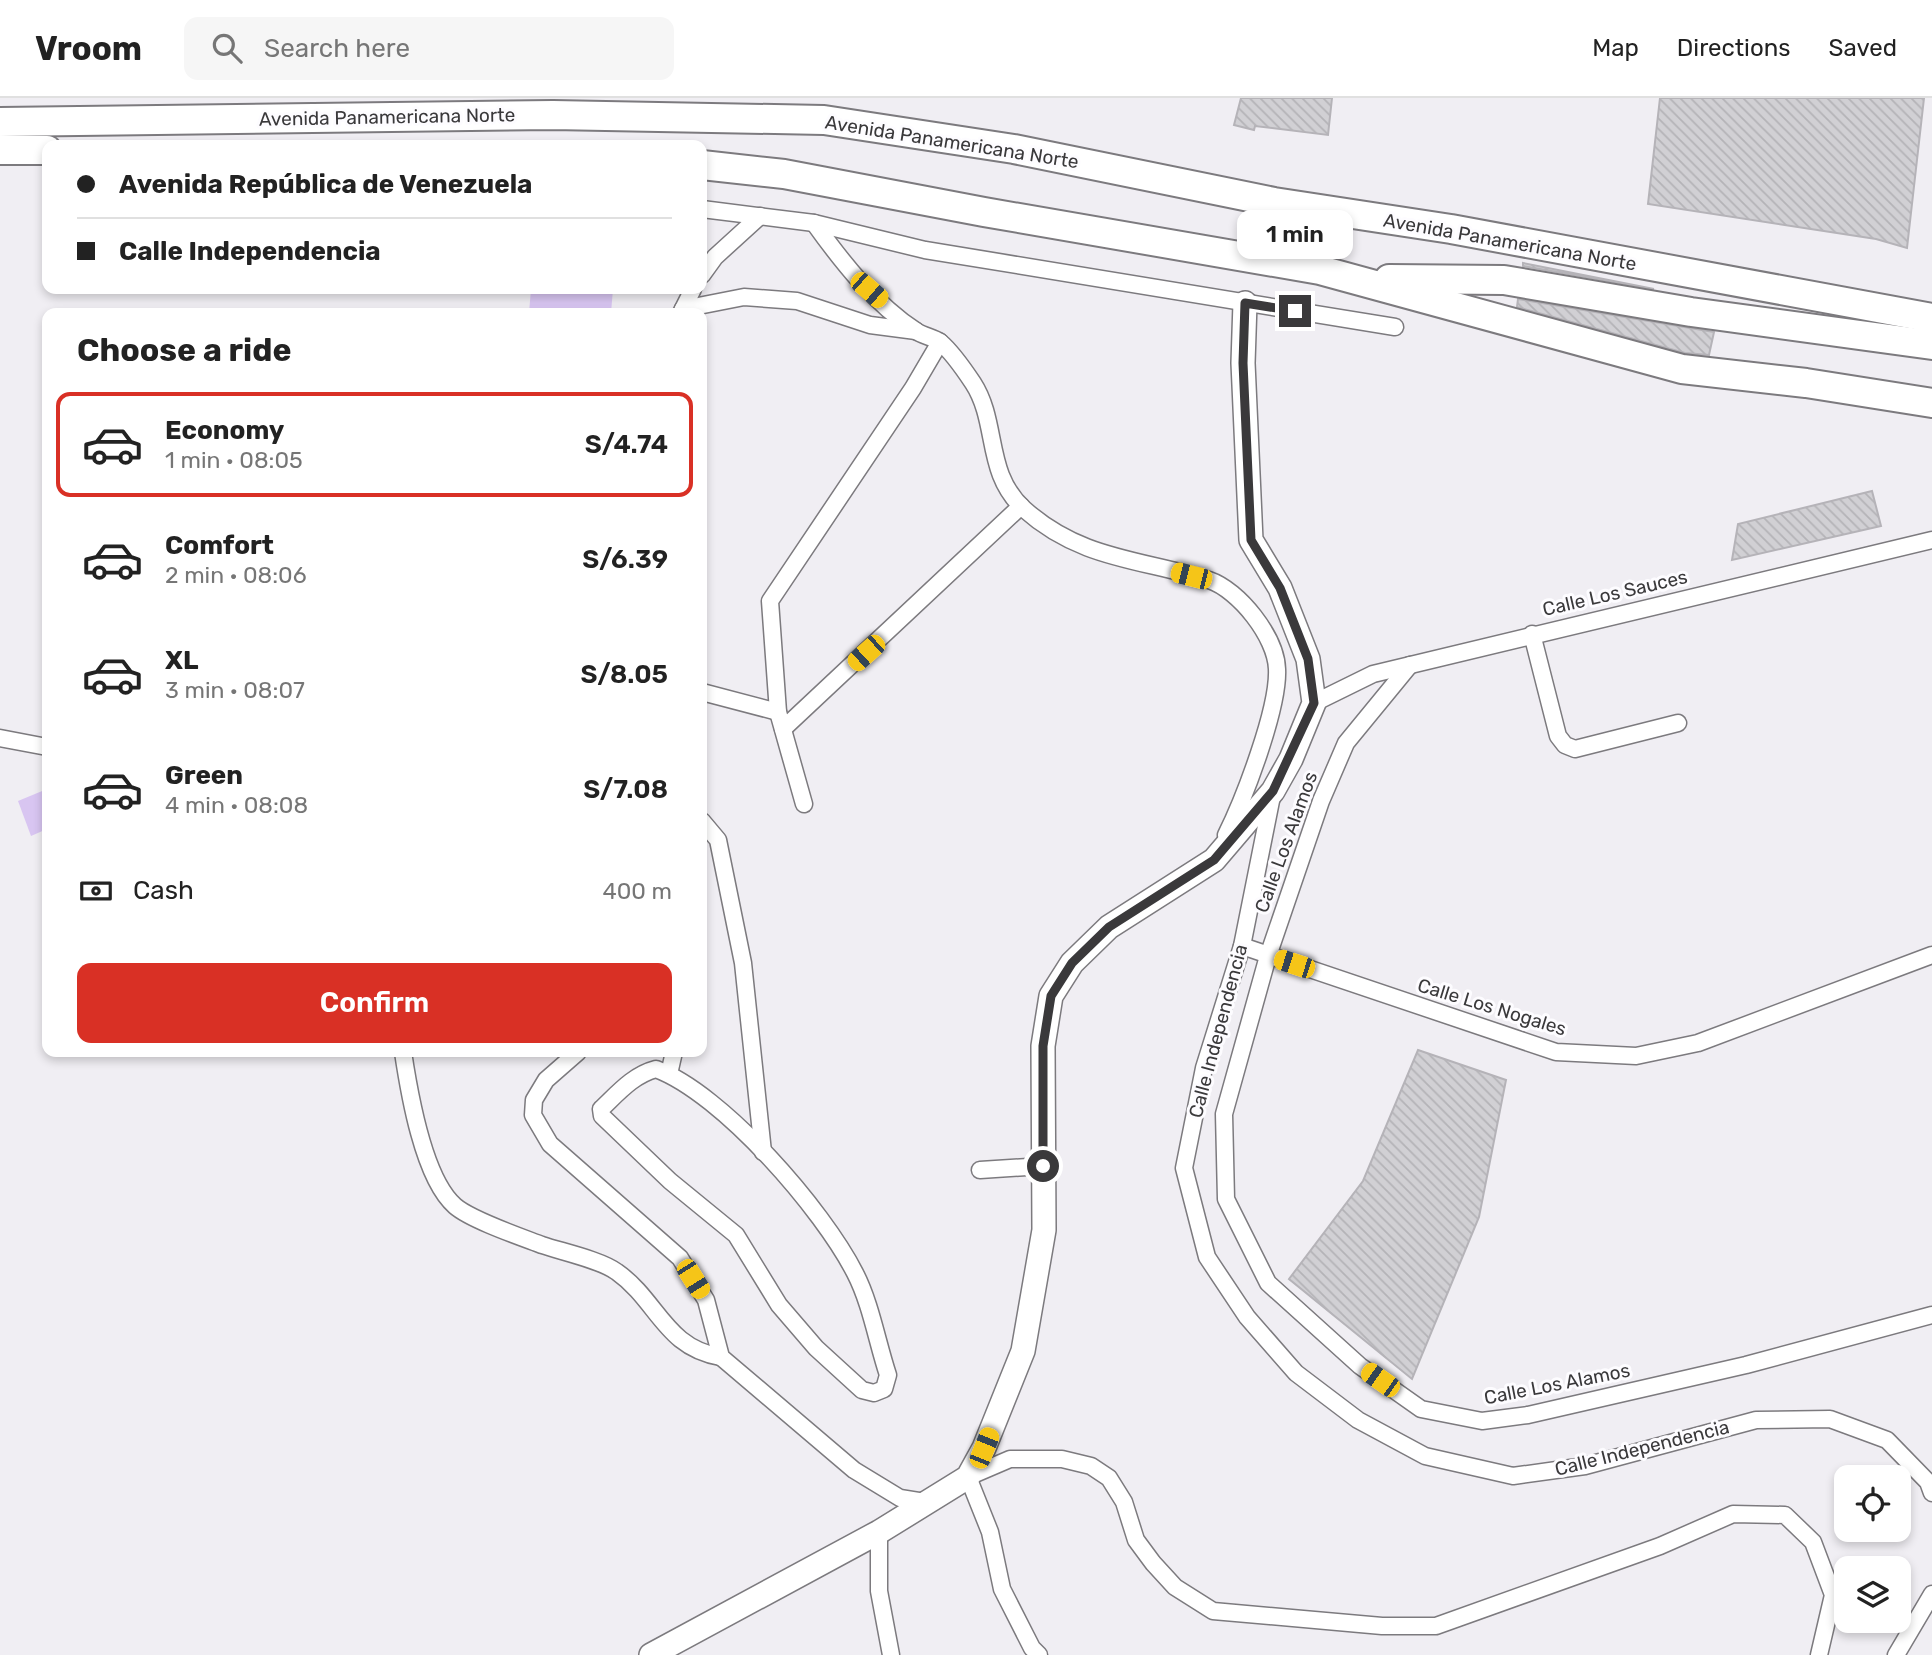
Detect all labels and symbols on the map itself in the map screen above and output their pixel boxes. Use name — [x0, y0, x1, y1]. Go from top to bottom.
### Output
street label: Avenida Panamericana Norte — [259, 103, 515, 131]
street label: Avenida Panamericana Norte — [824, 111, 1080, 173]
street label: Avenida Panamericana Norte — [1382, 208, 1638, 276]
callout: 1 min — [1237, 209, 1353, 258]
car — [847, 268, 892, 312]
route end — [1279, 295, 1311, 327]
car — [1169, 561, 1214, 591]
street label: Calle Los Sauces — [1540, 565, 1690, 621]
car — [844, 631, 889, 675]
street label: Calle Los Alamos — [1250, 768, 1322, 916]
street label: Calle Independencia — [1184, 942, 1252, 1120]
car — [1271, 948, 1318, 980]
street label: Calle Los Nogales — [1415, 973, 1569, 1041]
route start — [1027, 1150, 1059, 1182]
car — [673, 1256, 714, 1302]
car — [1357, 1359, 1404, 1401]
street label: Calle Los Alamos — [1482, 1359, 1632, 1409]
street label: Calle Independencia — [1552, 1415, 1732, 1481]
car — [967, 1425, 1002, 1471]

